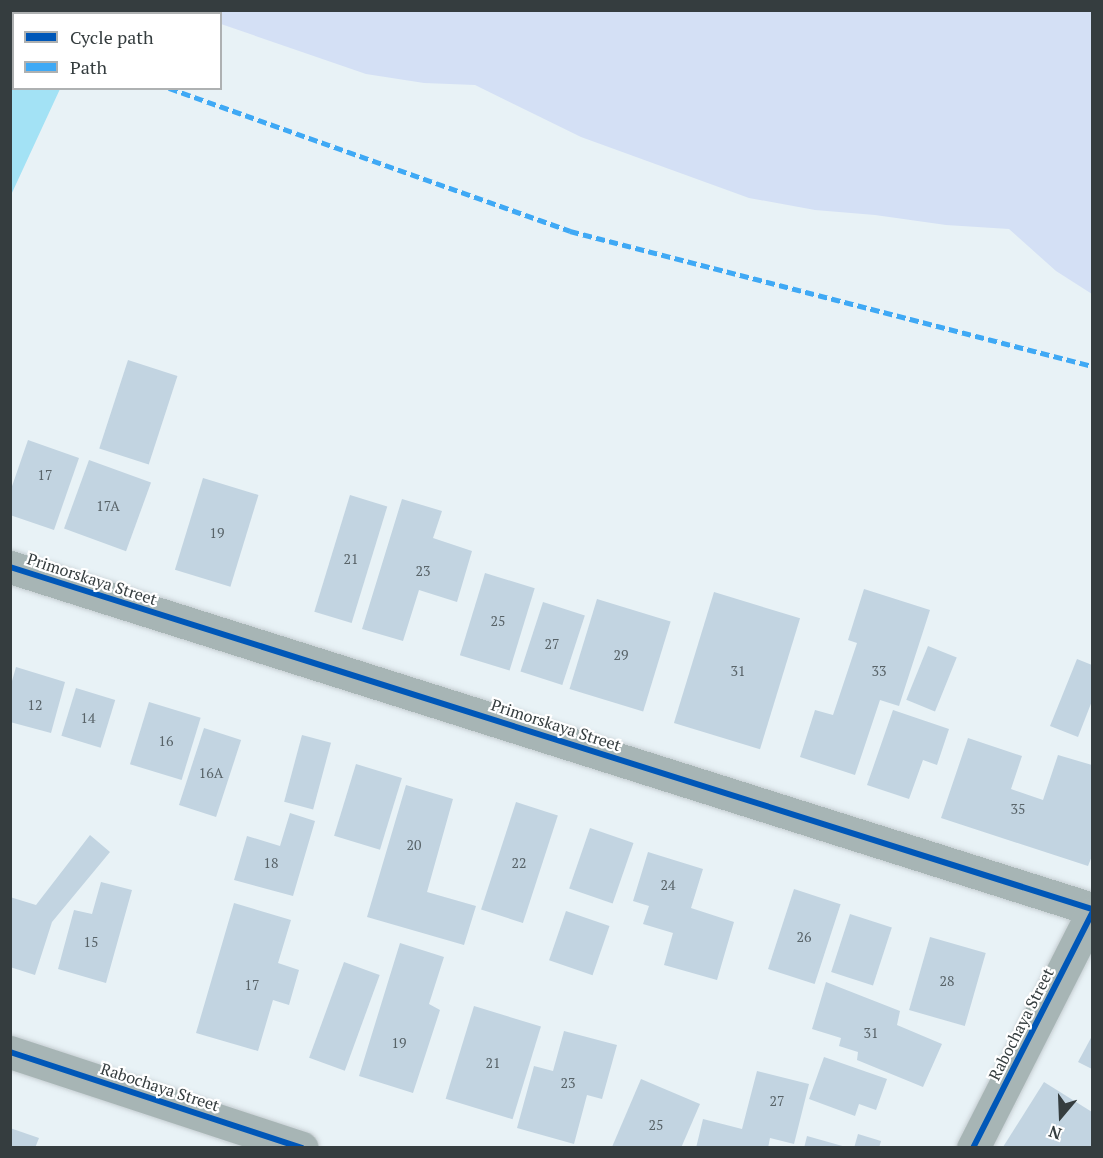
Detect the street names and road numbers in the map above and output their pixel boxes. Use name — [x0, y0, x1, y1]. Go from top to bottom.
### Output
street label: Primorskaya Street — [25, 549, 159, 609]
street label: Primorskaya Street — [489, 695, 623, 755]
street label: Rabochaya Street — [984, 965, 1058, 1083]
street label: Rabochaya Street — [98, 1059, 222, 1115]

